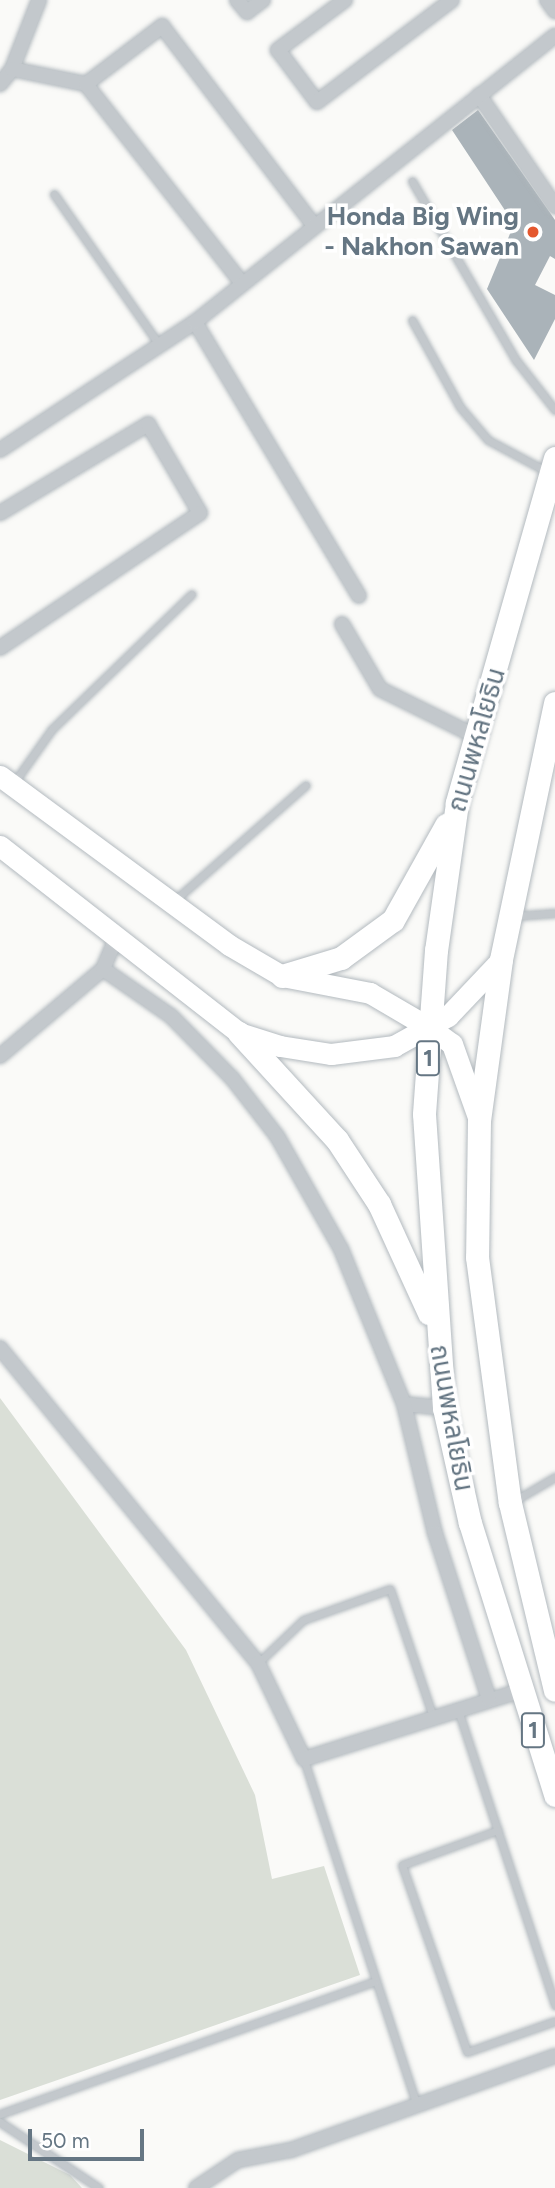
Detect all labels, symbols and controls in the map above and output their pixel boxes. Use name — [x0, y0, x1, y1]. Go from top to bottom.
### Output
place label: Honda Big Wing - Nakhon Sawan — [324, 201, 519, 262]
marker: Honda Big Wing - Nakhon Sawan — [525, 224, 541, 240]
street label: ถนนพหลโยธิน — [442, 664, 512, 816]
road number: 1 — [416, 1038, 440, 1078]
street label: ถนนพหลโยธิน — [423, 1342, 479, 1494]
road number: 1 — [521, 1710, 545, 1750]
scale bar — [32, 2114, 147, 2158]
text: 50 m — [41, 2128, 90, 2153]

